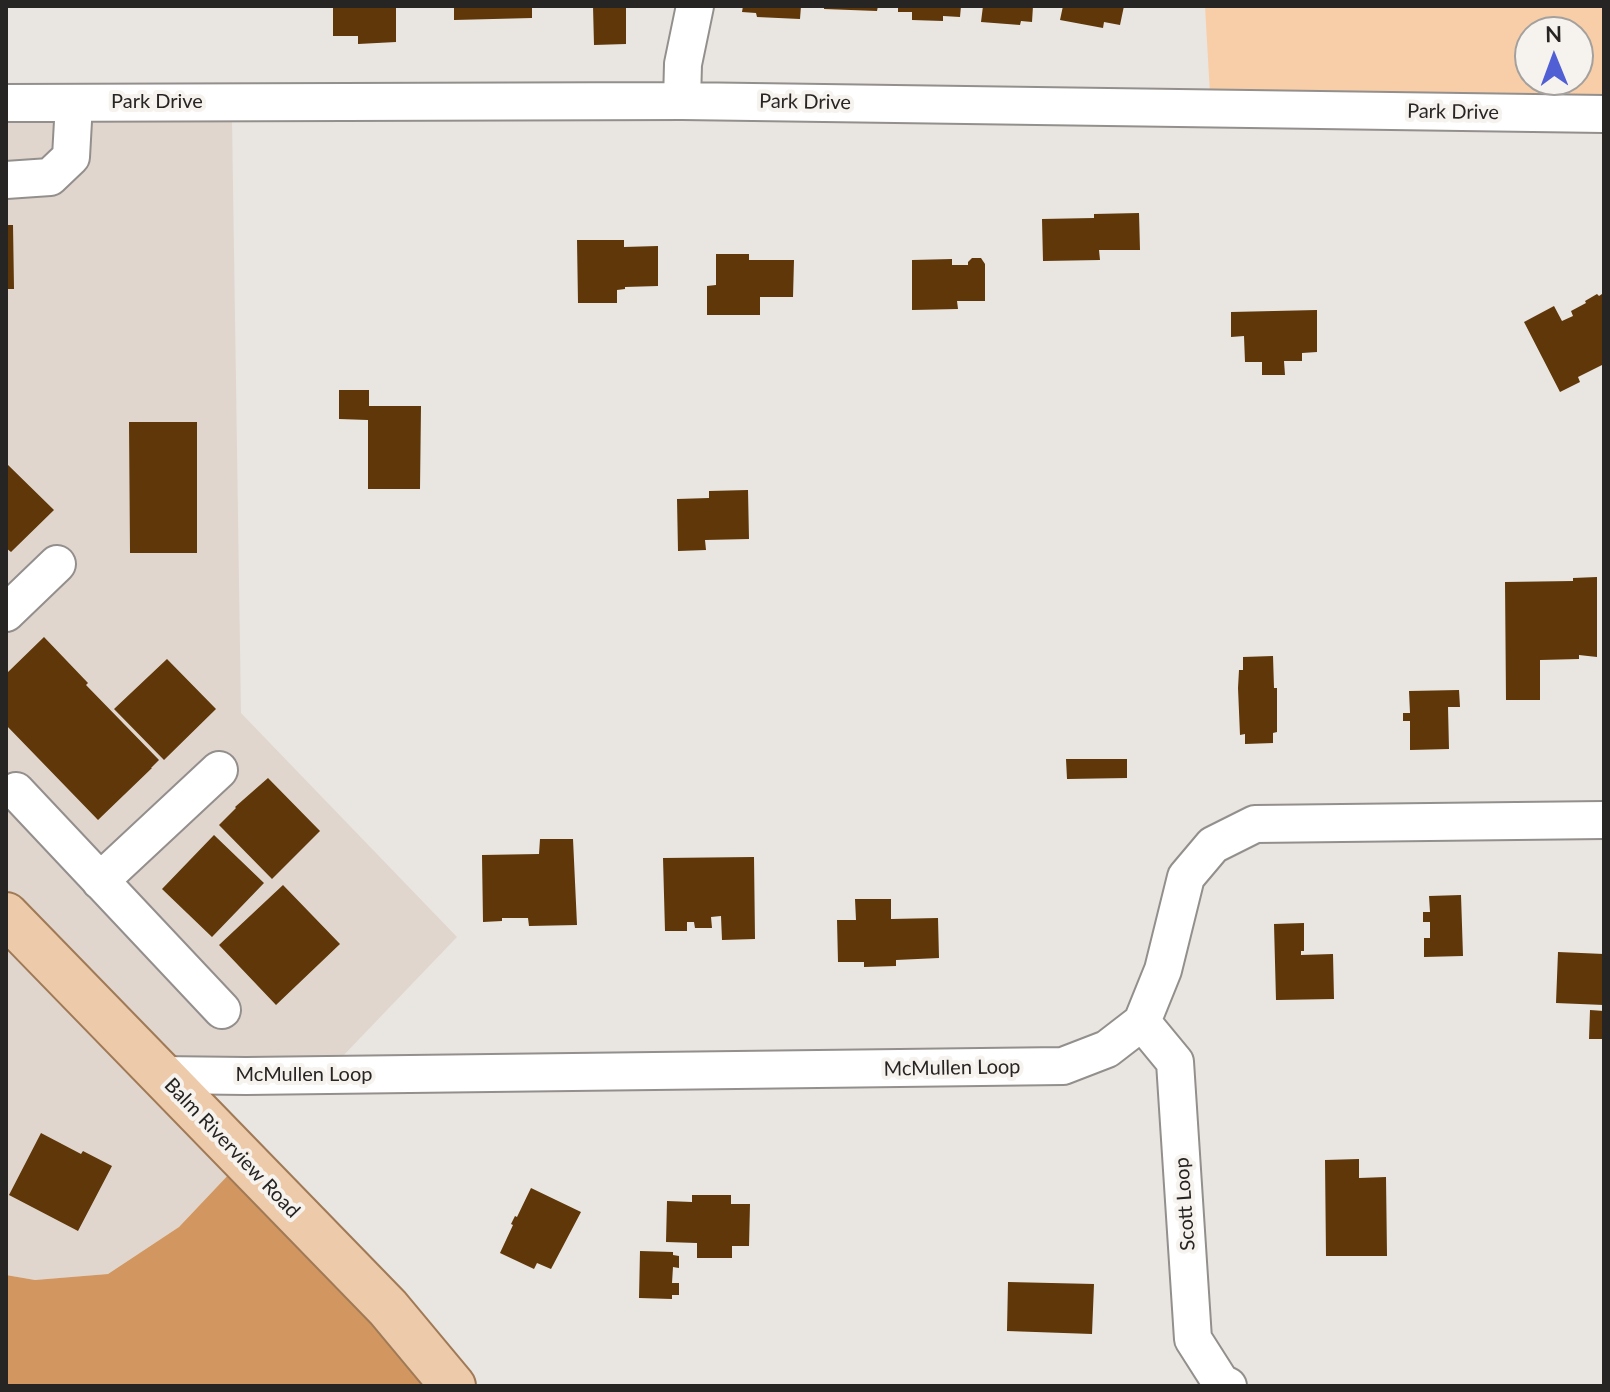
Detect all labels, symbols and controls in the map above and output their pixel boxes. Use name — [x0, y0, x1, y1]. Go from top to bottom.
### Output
north arrow — [1514, 16, 1594, 96]
text: N — [1545, 20, 1562, 47]
street label: Park Drive — [759, 89, 851, 115]
street label: Park Drive — [111, 90, 203, 114]
street label: Park Drive — [1407, 99, 1499, 125]
street label: McMullen Loop — [883, 1055, 1021, 1081]
street label: McMullen Loop — [236, 1063, 372, 1087]
street label: Balm Riverview Road — [159, 1073, 305, 1223]
street label: Scott Loop — [1170, 1157, 1200, 1251]

